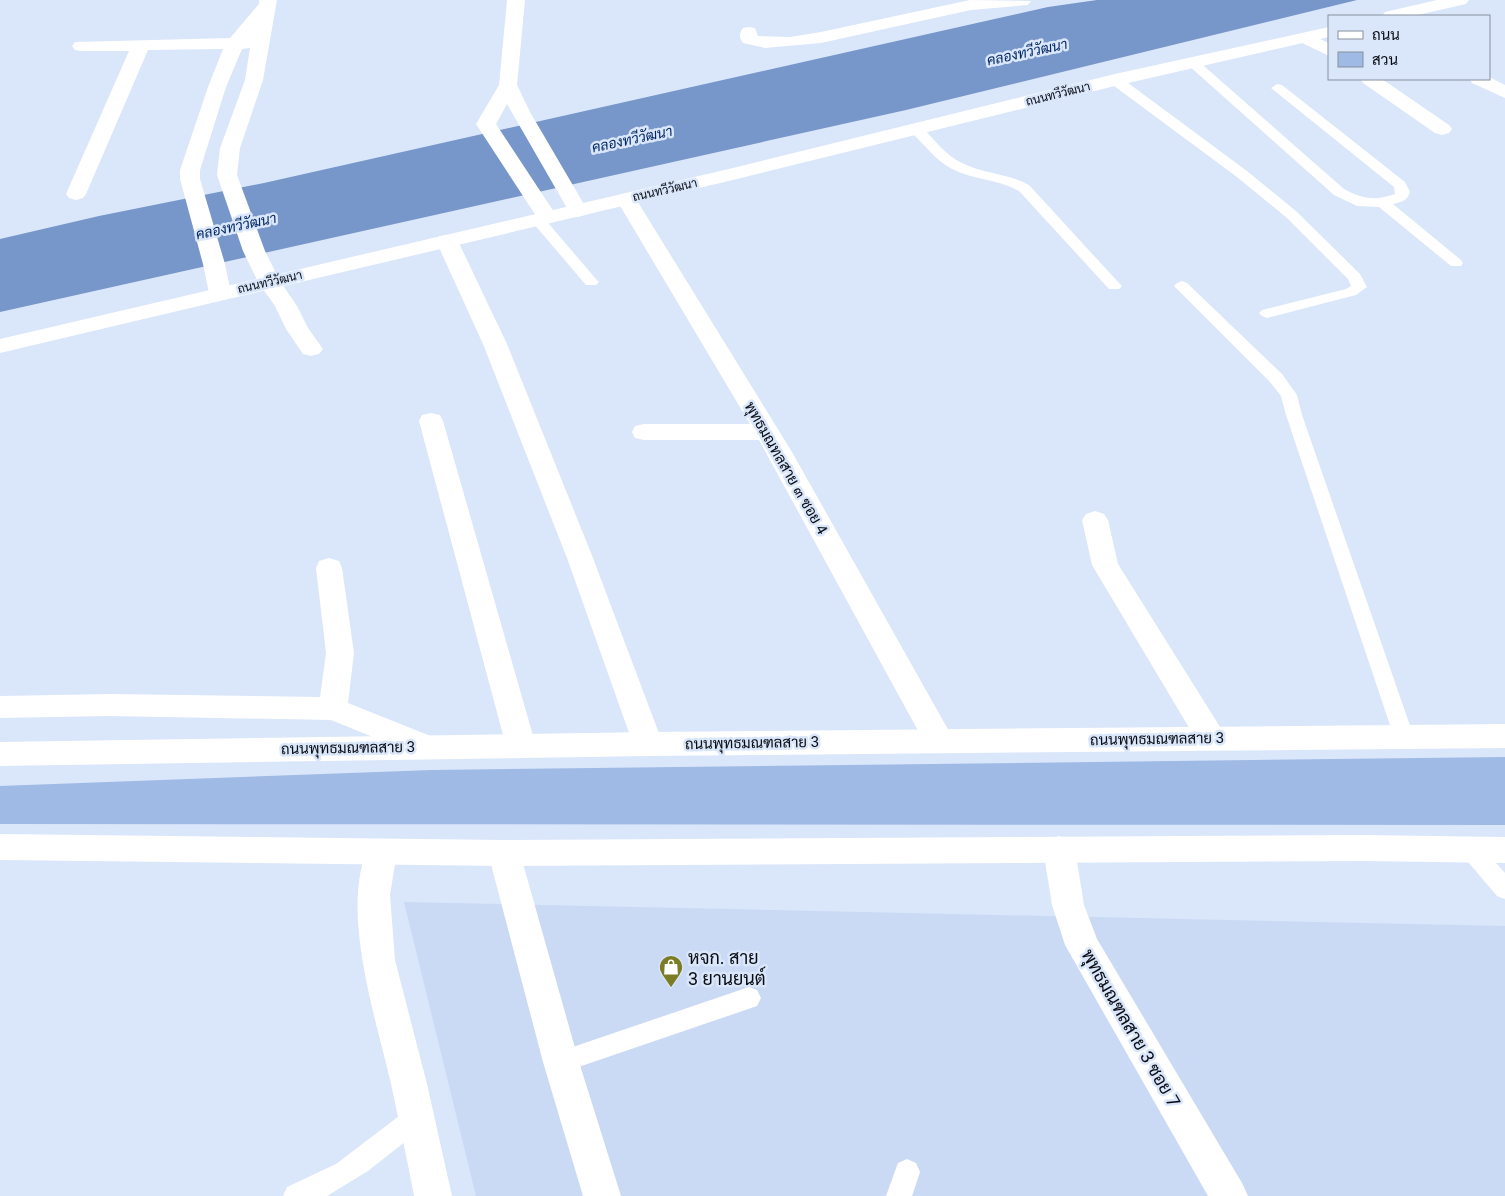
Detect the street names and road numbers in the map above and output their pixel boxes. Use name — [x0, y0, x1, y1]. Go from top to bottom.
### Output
street label: ถนนทวีวัฒนา — [1024, 78, 1092, 109]
street label: ถนนทวีวัฒนา — [631, 175, 699, 204]
street label: ถนนทวีวัฒนา — [236, 267, 304, 296]
street label: พุทธมณทลสาย ๓ ซอย 4 — [739, 398, 832, 539]
street label: ถนนพุทธมณฑลสาย 3 — [1090, 729, 1224, 751]
street label: ถนนพุทธมณฑลสาย 3 — [685, 733, 819, 755]
street label: ถนนพุทธมณฑลสาย 3 — [281, 738, 415, 760]
street label: พุทธมณฑลสาย 3 ซอย 7 — [1075, 945, 1185, 1112]

